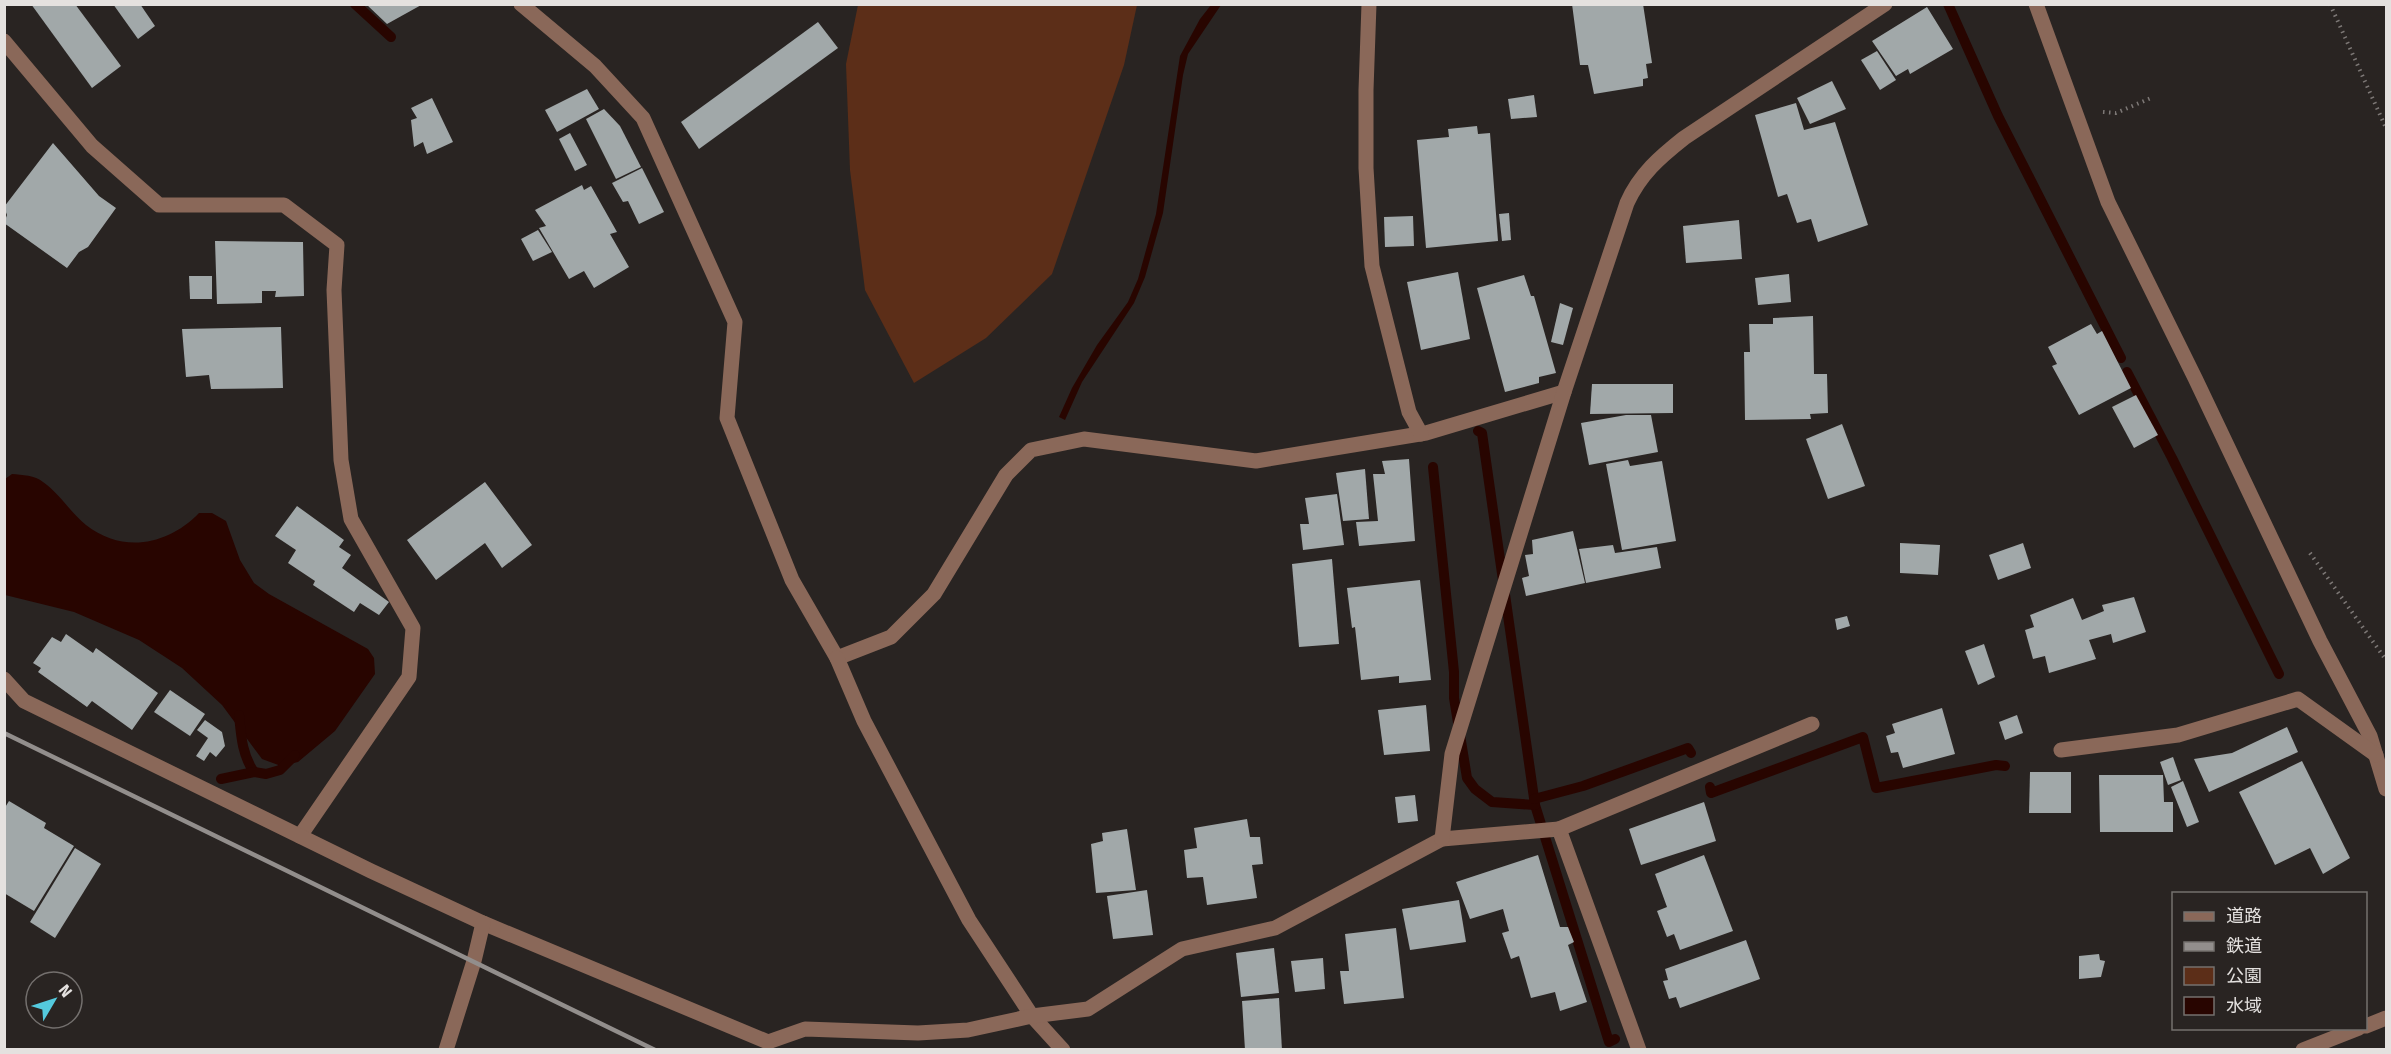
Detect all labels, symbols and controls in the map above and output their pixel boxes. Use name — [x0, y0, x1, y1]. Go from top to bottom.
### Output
legend — [2172, 892, 2367, 1030]
text: 道路 — [2226, 905, 2262, 927]
text: 鉄道 — [2226, 935, 2262, 957]
text: 公園 — [2226, 965, 2262, 987]
north arrow — [24, 970, 84, 1030]
text: N — [55, 981, 76, 1001]
text: 水域 — [2226, 995, 2262, 1017]

